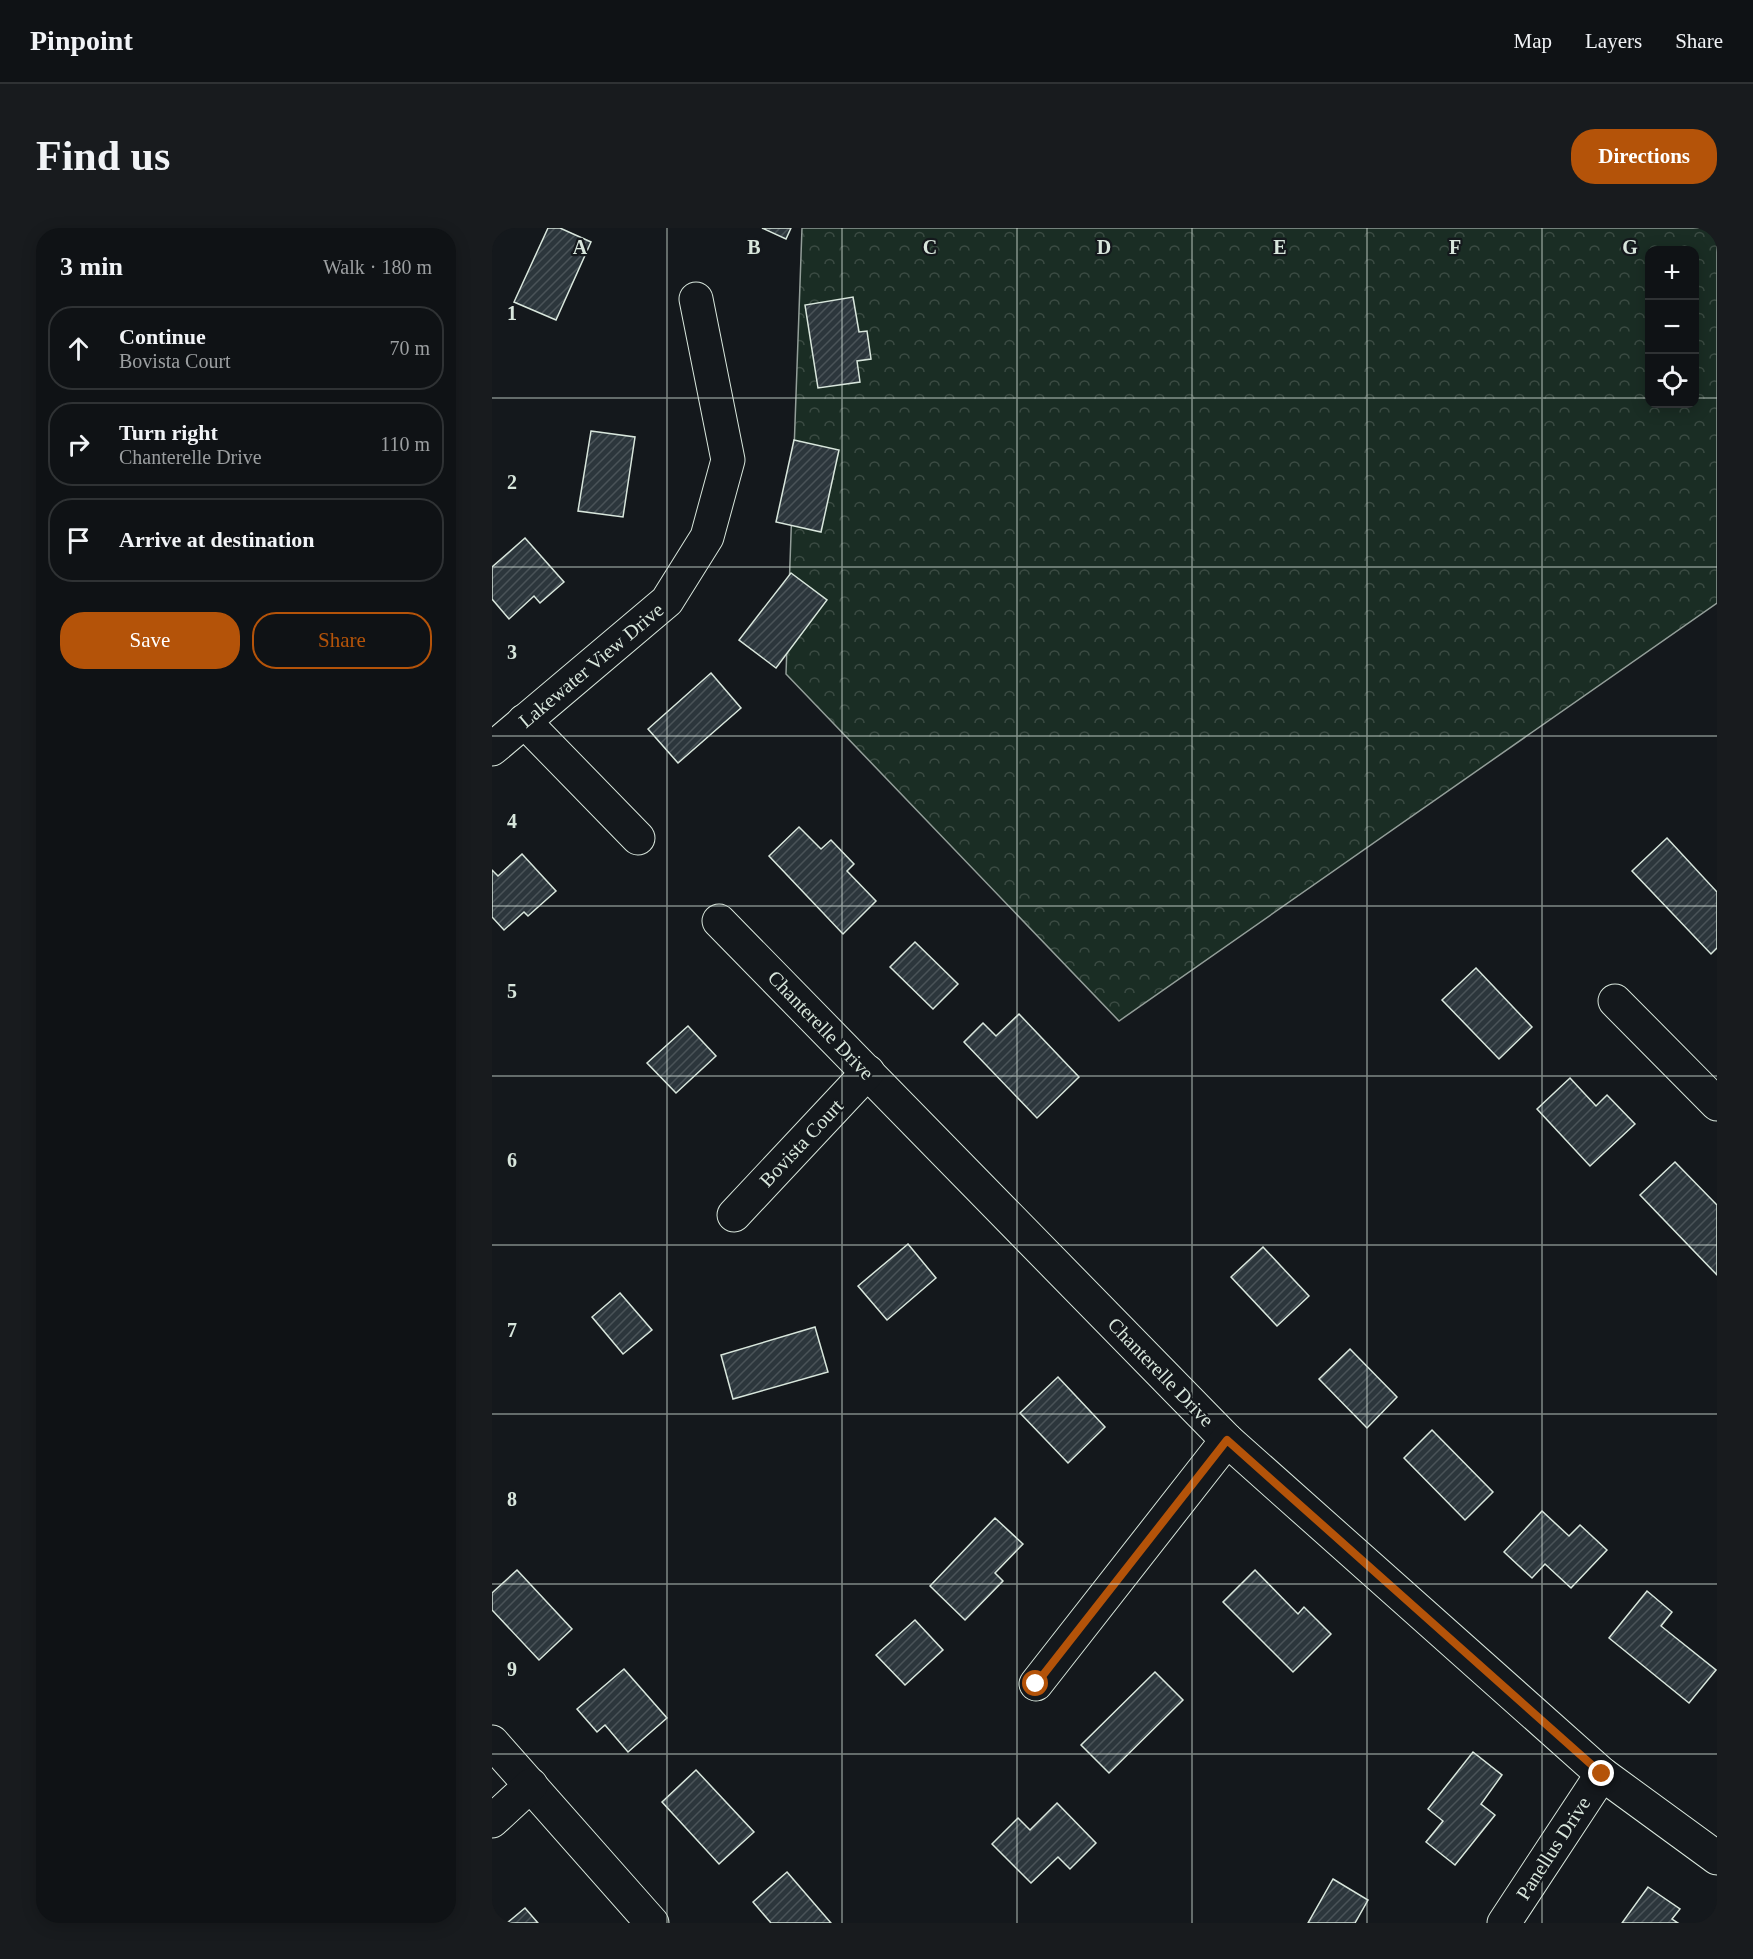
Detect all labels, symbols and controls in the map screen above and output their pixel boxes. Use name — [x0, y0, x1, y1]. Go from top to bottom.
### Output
text: Pinpoint — [30, 25, 133, 56]
text: Map — [1514, 29, 1552, 53]
text: Layers — [1585, 29, 1642, 53]
text: Share — [1675, 29, 1723, 53]
button: Directions — [1571, 129, 1717, 184]
text: Find us — [36, 133, 170, 179]
text: A — [573, 236, 588, 258]
text: B — [747, 236, 761, 258]
text: C — [923, 236, 937, 258]
text: D — [1097, 236, 1111, 258]
text: E — [1273, 236, 1287, 258]
text: F — [1449, 236, 1461, 258]
text: G — [1622, 236, 1638, 258]
map controls — [1645, 246, 1699, 408]
button: + — [1645, 246, 1699, 300]
text: 3 min — [60, 252, 123, 281]
text: Walk · 180 m — [323, 256, 432, 278]
button: − — [1645, 300, 1699, 354]
text: 1 — [507, 302, 517, 324]
text: Continue — [119, 324, 206, 349]
icon: ahead — [62, 332, 95, 365]
text: 70 m — [389, 337, 430, 359]
text: Bovista Court — [119, 350, 231, 372]
button: locate — [1645, 354, 1699, 408]
text: Turn right — [119, 420, 218, 445]
icon: right — [62, 428, 95, 461]
text: 110 m — [380, 433, 430, 455]
text: Chanterelle Drive — [119, 446, 262, 468]
text: 2 — [507, 471, 517, 493]
icon: arrive — [62, 524, 95, 557]
text: Arrive at destination — [119, 527, 315, 552]
street label: Lakewater View Drive — [514, 598, 668, 732]
button: Save — [60, 612, 240, 669]
button: Share — [252, 612, 432, 669]
text: 3 — [507, 641, 517, 663]
text: 4 — [507, 810, 517, 832]
street label: Chanterelle Drive — [764, 966, 879, 1084]
text: 5 — [507, 980, 517, 1002]
street label: Bovista Court — [755, 1094, 847, 1191]
text: 6 — [507, 1149, 517, 1171]
street label: Chanterelle Drive — [1104, 1313, 1219, 1431]
text: 7 — [507, 1319, 517, 1341]
text: 8 — [507, 1488, 517, 1510]
text: 9 — [507, 1658, 517, 1680]
route start — [1022, 1670, 1048, 1696]
route end — [1588, 1760, 1614, 1786]
street label: Panellus Drive — [1512, 1792, 1595, 1904]

